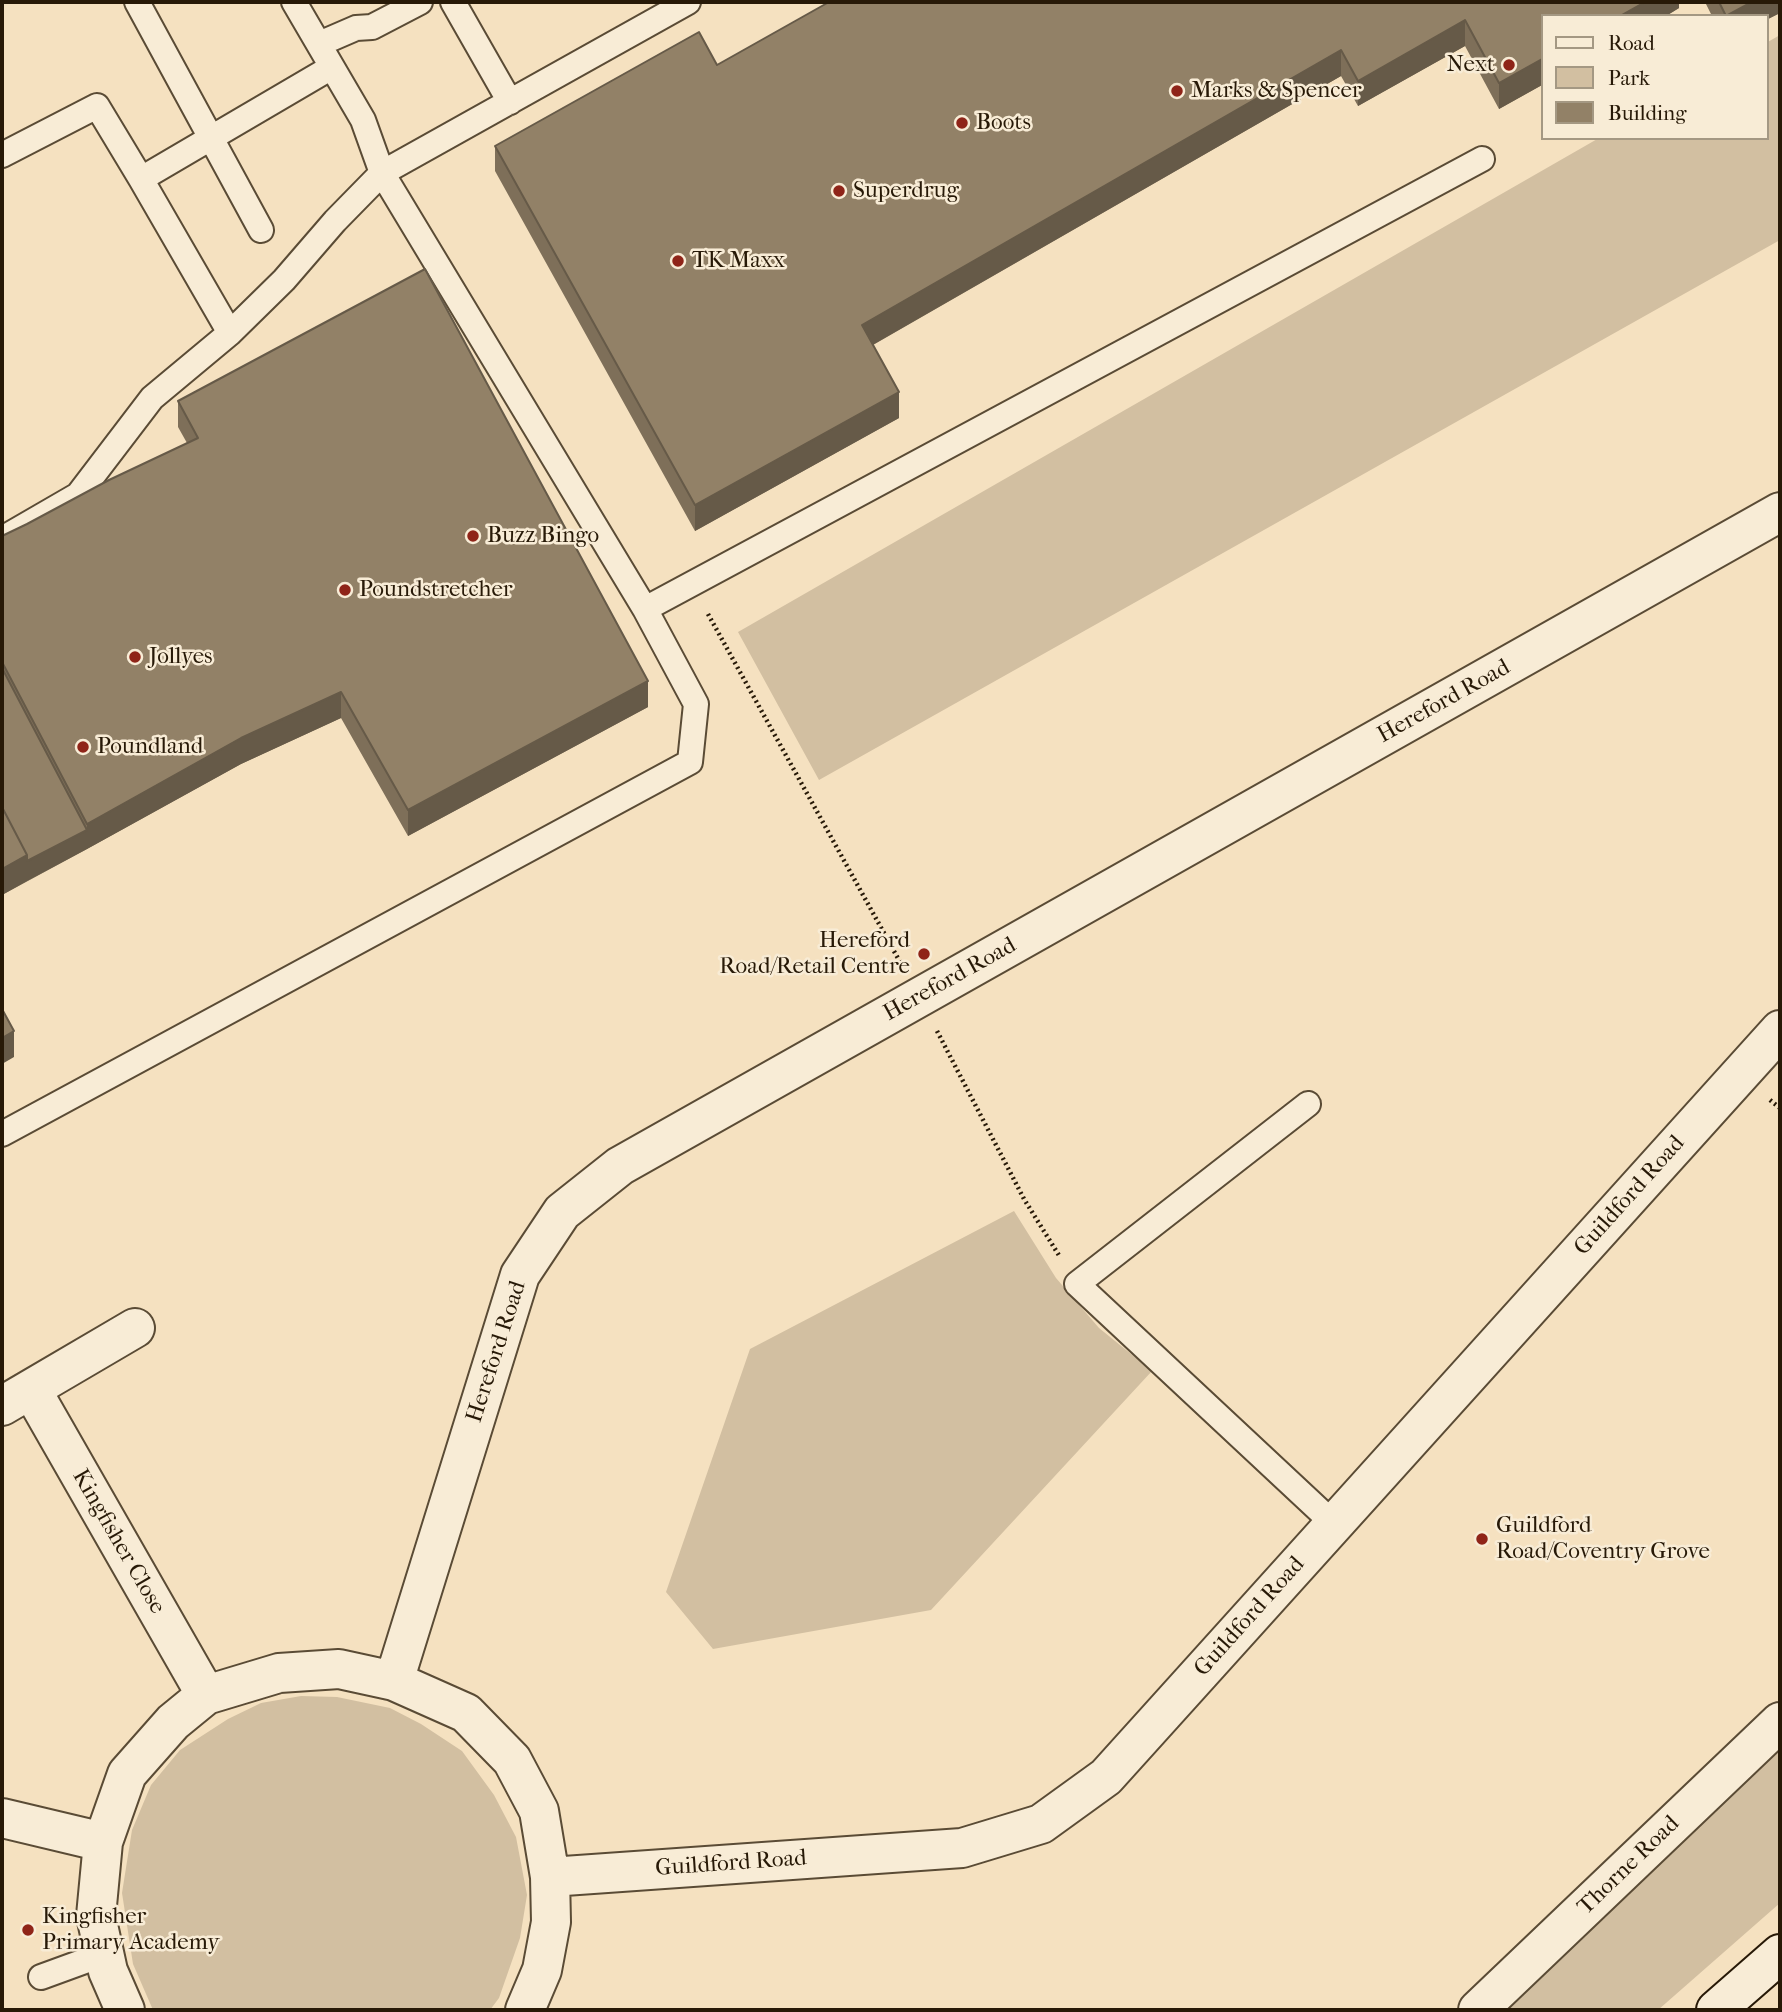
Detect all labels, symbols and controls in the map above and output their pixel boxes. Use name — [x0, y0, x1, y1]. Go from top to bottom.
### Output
legend — [1540, 14, 1768, 140]
text: Road — [1608, 31, 1655, 55]
place label: Next — [1447, 51, 1495, 79]
marker: Next — [1501, 57, 1517, 73]
text: Park — [1608, 66, 1650, 90]
place label: Marks & Spencer — [1191, 77, 1362, 105]
marker: Marks & Spencer — [1169, 83, 1185, 99]
text: Building — [1608, 101, 1686, 125]
place label: Boots — [976, 109, 1031, 137]
marker: Boots — [954, 115, 970, 131]
place label: Superdrug — [853, 177, 959, 205]
marker: Superdrug — [831, 183, 847, 199]
place label: TK Maxx — [692, 247, 785, 275]
marker: TK Maxx — [670, 253, 686, 269]
place label: Buzz Bingo — [487, 522, 599, 550]
marker: Buzz Bingo — [465, 528, 481, 544]
place label: Poundstretcher — [359, 576, 513, 604]
marker: Poundstretcher — [337, 582, 353, 598]
place label: Jollyes — [149, 643, 213, 671]
marker: Jollyes — [127, 649, 143, 665]
street label: Hereford Road — [1373, 654, 1515, 750]
place label: Poundland — [97, 733, 203, 761]
marker: Poundland — [75, 739, 91, 755]
place label: Hereford Road/Retail Centre — [719, 927, 910, 981]
street label: Hereford Road — [879, 932, 1021, 1028]
marker: Hereford Road/Retail Centre — [916, 946, 932, 962]
street label: Guildford Road — [1569, 1130, 1691, 1262]
street label: Hereford Road — [461, 1278, 533, 1426]
street label: Kingfisher Close — [65, 1465, 171, 1619]
place label: Guildford Road/Coventry Grove — [1496, 1512, 1710, 1566]
marker: Guildford Road/Coventry Grove — [1474, 1531, 1490, 1547]
street label: Guildford Road — [1189, 1551, 1311, 1683]
street label: Thorne Road — [1572, 1811, 1686, 1921]
street label: Guildford Road — [654, 1845, 808, 1883]
place label: Kingfisher Primary Academy — [42, 1903, 219, 1957]
marker: Kingfisher Primary Academy — [20, 1922, 36, 1938]

